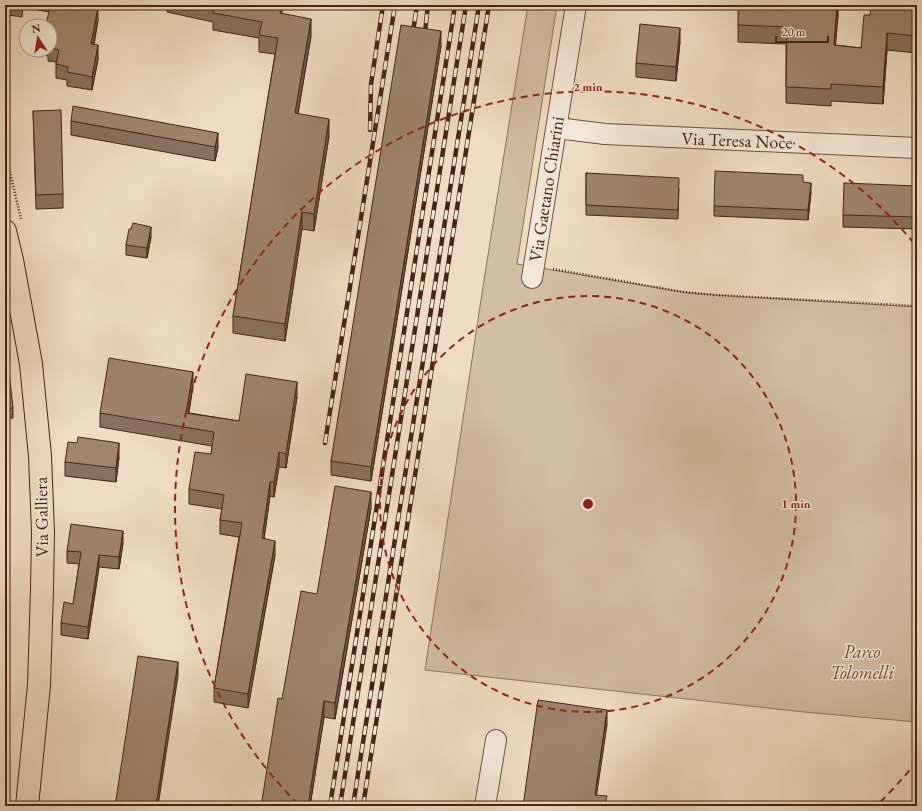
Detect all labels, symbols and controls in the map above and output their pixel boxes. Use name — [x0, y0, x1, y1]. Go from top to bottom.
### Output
north arrow — [18, 18, 58, 58]
scale bar — [776, 18, 828, 44]
text: N — [30, 20, 42, 36]
text: 20 m — [782, 24, 806, 40]
text: 2 min — [573, 79, 603, 95]
street label: Via Gaetano Chiarini — [523, 114, 569, 263]
street label: Via Teresa Noce — [681, 127, 793, 153]
street label: Via Galliera — [29, 476, 53, 557]
text: 1 min — [781, 496, 811, 512]
centre of rings — [581, 497, 595, 511]
park label: Parco Tolomelli — [830, 640, 895, 684]

